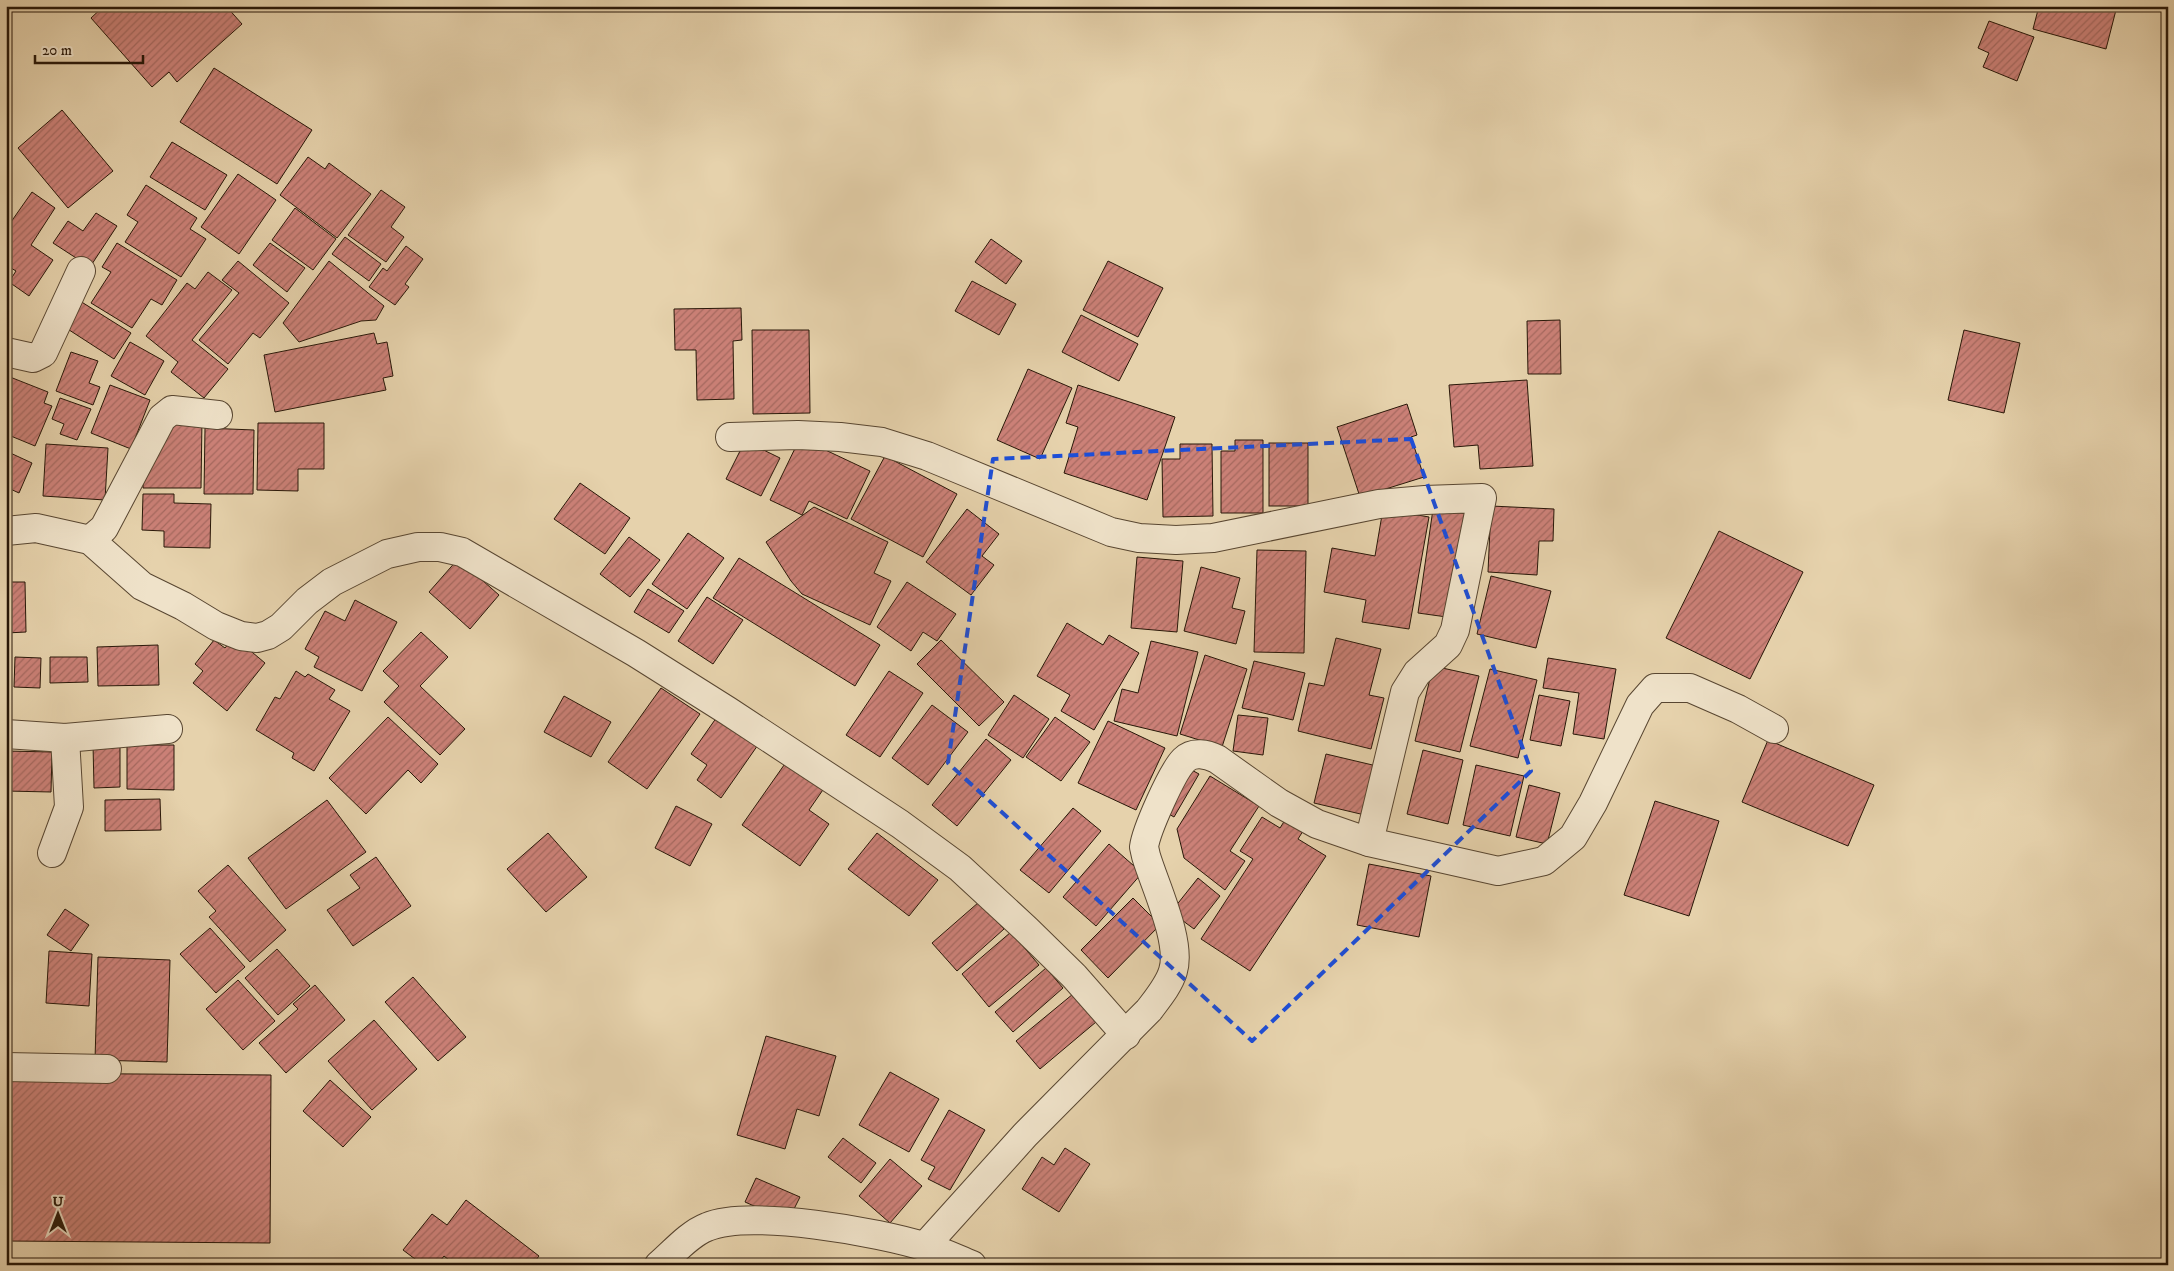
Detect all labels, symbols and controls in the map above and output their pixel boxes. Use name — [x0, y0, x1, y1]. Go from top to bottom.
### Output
scale bar — [35, 32, 142, 64]
text: 20 m — [42, 41, 72, 60]
north arrow — [32, 1188, 82, 1238]
text: U — [53, 1193, 64, 1211]

